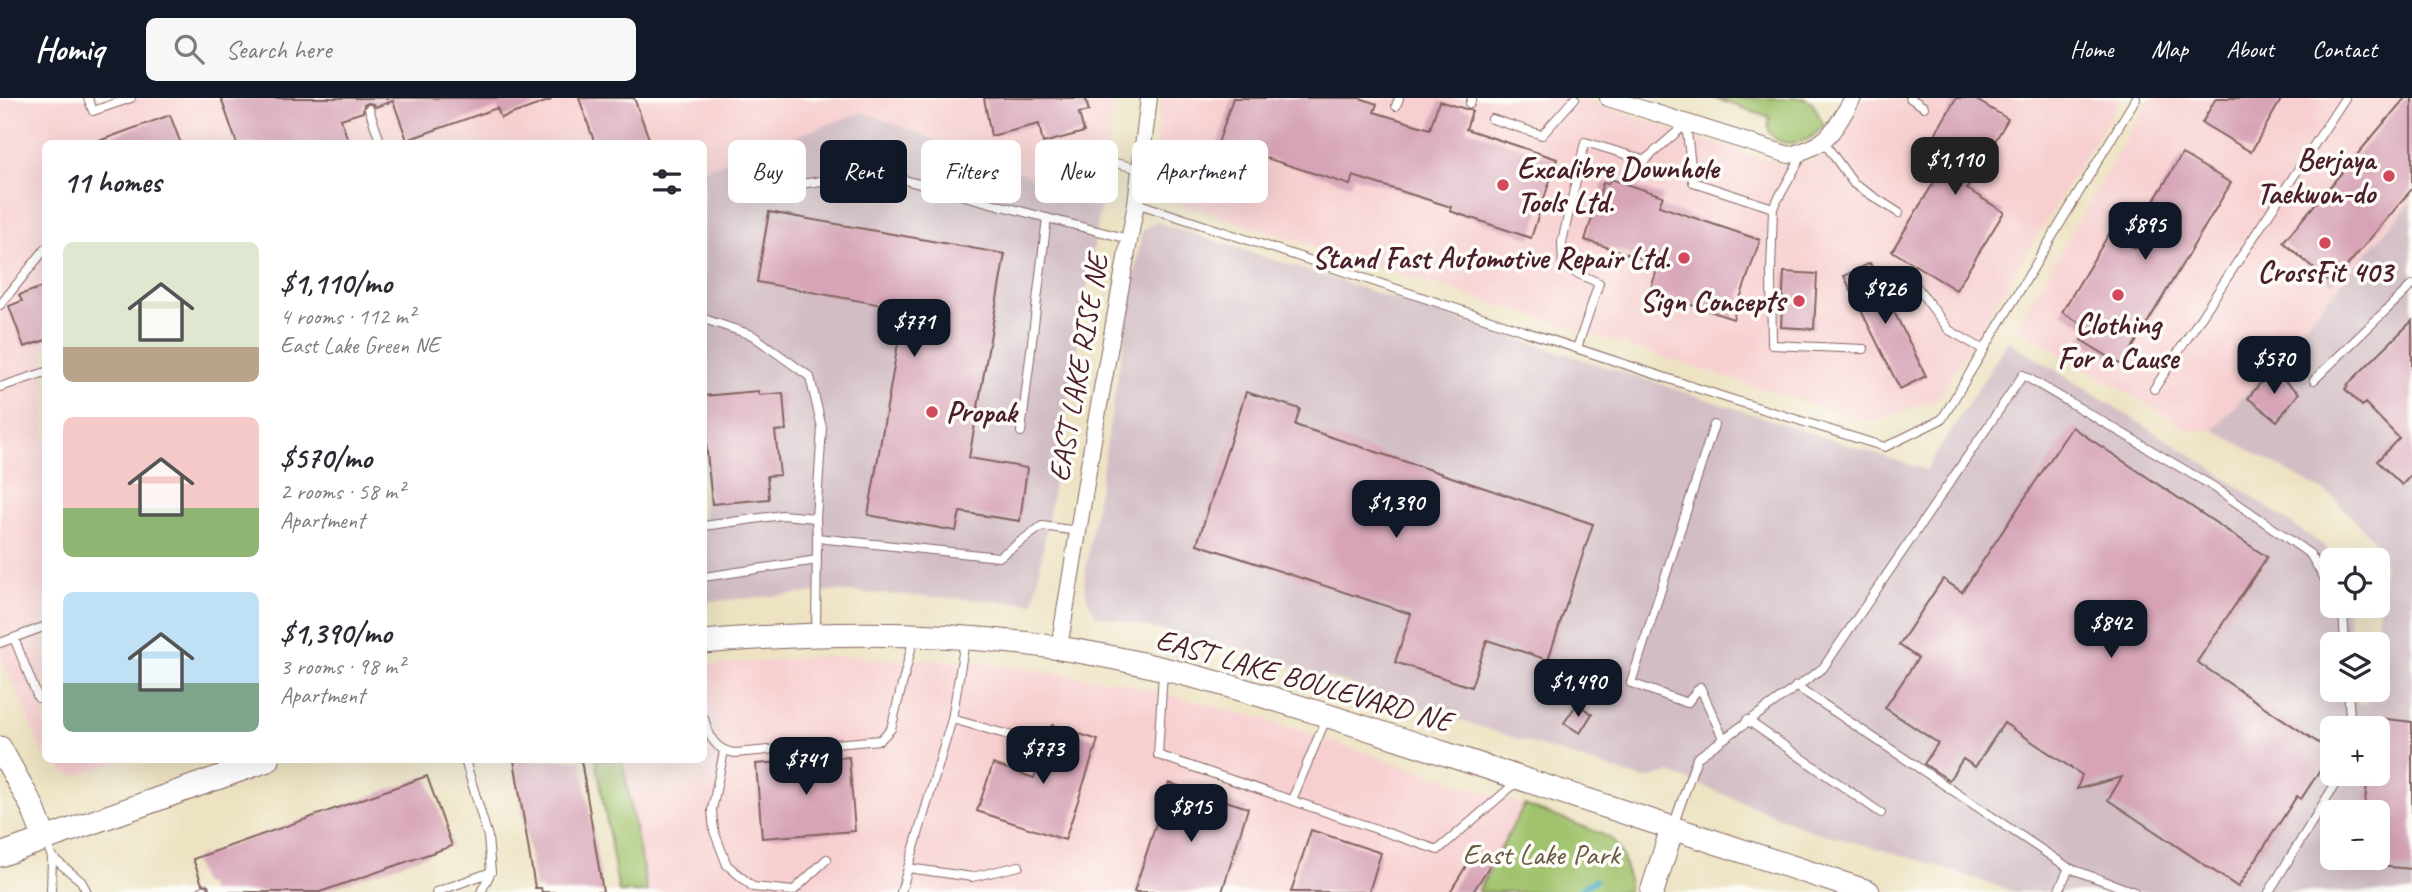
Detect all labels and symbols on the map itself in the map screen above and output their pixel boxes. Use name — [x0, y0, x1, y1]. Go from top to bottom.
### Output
pin: $1,110 — [1898, 138, 2012, 197]
place label: Berjaya Taekwon-do — [2257, 140, 2377, 212]
place label: Excalibre Downhole Tools Ltd. — [1517, 149, 1721, 221]
marker: Berjaya Taekwon-do — [2381, 168, 2397, 184]
marker: Excalibre Downhole Tools Ltd. — [1495, 177, 1511, 193]
pin: $895 — [2104, 202, 2186, 262]
marker: CrossFit 403 — [2317, 235, 2333, 251]
place label: Stand Fast Automotive Repair Ltd. — [1312, 239, 1671, 277]
street label: EAST LAKE RISE NE — [1039, 248, 1117, 484]
marker: Stand Fast Automotive Repair Ltd. — [1676, 250, 1692, 266]
place label: CrossFit 403 — [2258, 253, 2395, 291]
pin: $926 — [1844, 266, 1926, 326]
place label: Sign Concepts — [1640, 282, 1788, 320]
marker: Clothing For a Cause — [2110, 287, 2126, 303]
marker: Sign Concepts — [1791, 293, 1807, 309]
pin: $771 — [873, 300, 955, 359]
place label: Clothing For a Cause — [2058, 305, 2180, 377]
pin: $570 — [2233, 336, 2315, 396]
place label: Propak — [946, 393, 1019, 431]
marker: Propak — [924, 404, 940, 420]
pin: $1,390 — [1339, 480, 1453, 540]
pin: $842 — [2070, 601, 2152, 660]
street label: EAST LAKE BOULEVARD NE — [1152, 620, 1460, 741]
pin: $1,490 — [1521, 660, 1635, 719]
pin: $773 — [1002, 726, 1084, 786]
pin: $741 — [765, 738, 847, 797]
pin: $815 — [1150, 784, 1232, 844]
park label: East Lake Park — [1463, 835, 1622, 873]

